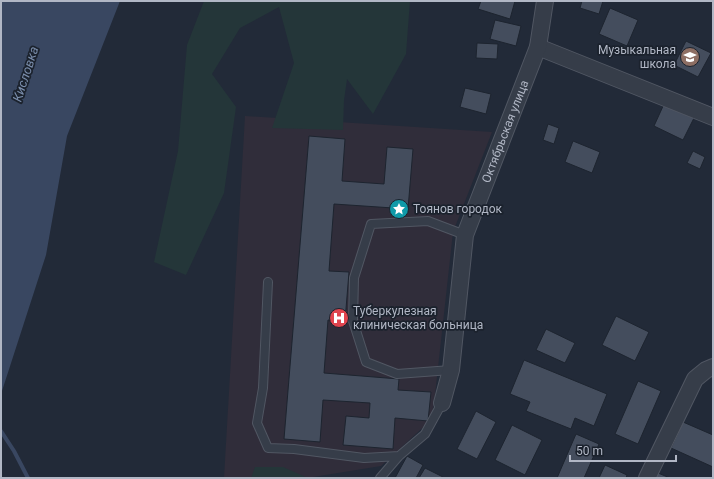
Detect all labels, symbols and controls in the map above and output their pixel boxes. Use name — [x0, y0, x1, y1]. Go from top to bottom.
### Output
place label: Музыкальная школа — [598, 43, 676, 71]
water label: Кисловка — [10, 45, 41, 104]
school or university icon: Музыкальная школа — [679, 46, 701, 68]
street label: Октябрьская улица — [479, 78, 531, 185]
place icon: Тоянов городок — [388, 198, 410, 220]
place label: Тоянов городок — [413, 202, 503, 216]
place label: Туберкулезная клиническая больница — [353, 304, 483, 332]
hospital icon: Туберкулезная клиническая больница — [328, 307, 350, 329]
scale bar — [570, 437, 676, 463]
text: 50 m — [576, 444, 603, 458]

